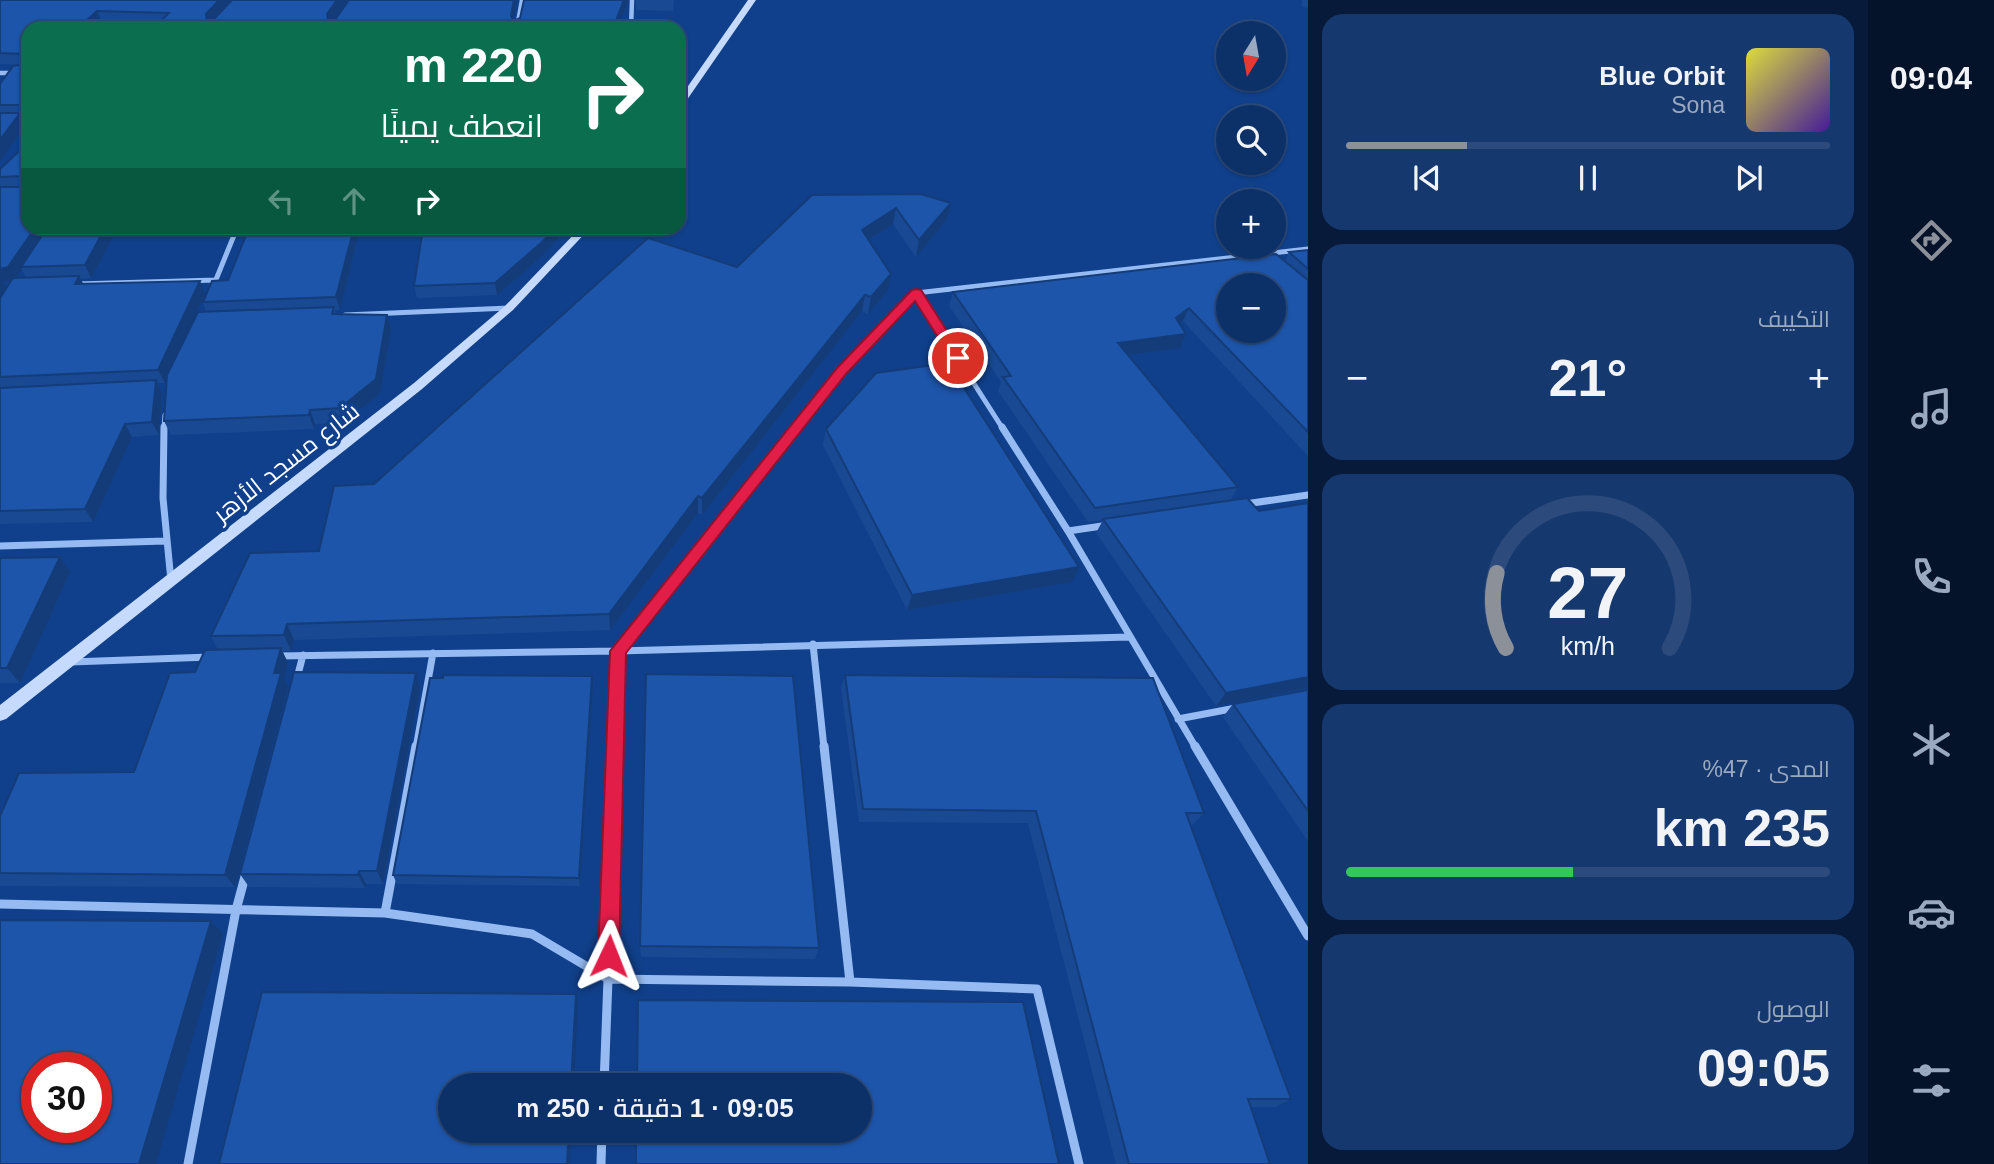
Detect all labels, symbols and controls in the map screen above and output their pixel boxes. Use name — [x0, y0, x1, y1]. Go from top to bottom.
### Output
north arrow — [1216, 21, 1286, 91]
map controls — [1216, 21, 1286, 343]
text: 220 m — [404, 38, 543, 92]
icon: right — [567, 49, 658, 140]
text: 09:04 — [1890, 60, 1972, 96]
text: Blue Orbit — [1599, 61, 1725, 91]
text: Sona — [1671, 92, 1725, 118]
button: search — [1216, 105, 1286, 175]
text: انعطف يمينًا — [380, 108, 543, 144]
icon: previous — [1408, 159, 1446, 197]
icon: pause — [1569, 159, 1607, 197]
icon: next — [1730, 159, 1768, 197]
icon: left — [262, 182, 300, 220]
icon: ahead — [335, 182, 373, 220]
icon: right — [408, 182, 446, 220]
button: + — [1216, 189, 1286, 259]
icon: directions — [1907, 216, 1956, 265]
button: − — [1216, 273, 1286, 343]
text: التكييف — [1758, 306, 1830, 332]
pin — [928, 328, 988, 388]
icon: arrive — [939, 339, 977, 377]
text: 21° — [1549, 349, 1627, 407]
text: − — [1346, 357, 1368, 399]
text: + — [1808, 357, 1830, 399]
icon: music — [1907, 384, 1956, 433]
street label: شارع مسجد الأزهر — [206, 397, 366, 531]
text: 27 — [1548, 552, 1628, 633]
icon: phone — [1907, 552, 1956, 601]
text: km/h — [1561, 632, 1615, 660]
icon: climate — [1907, 720, 1956, 769]
text: المدى · 47% — [1703, 756, 1830, 782]
text: 235 km — [1654, 799, 1830, 857]
icon: car — [1907, 888, 1956, 937]
position arrow — [572, 919, 646, 993]
text: الوصول — [1757, 996, 1830, 1022]
text: 09:05 — [1697, 1039, 1830, 1097]
speed limit sign: 30 — [21, 1052, 112, 1143]
icon: filters — [1907, 1056, 1956, 1105]
text: 09:05 · 1 دقيقة · 250 m — [516, 1093, 794, 1123]

